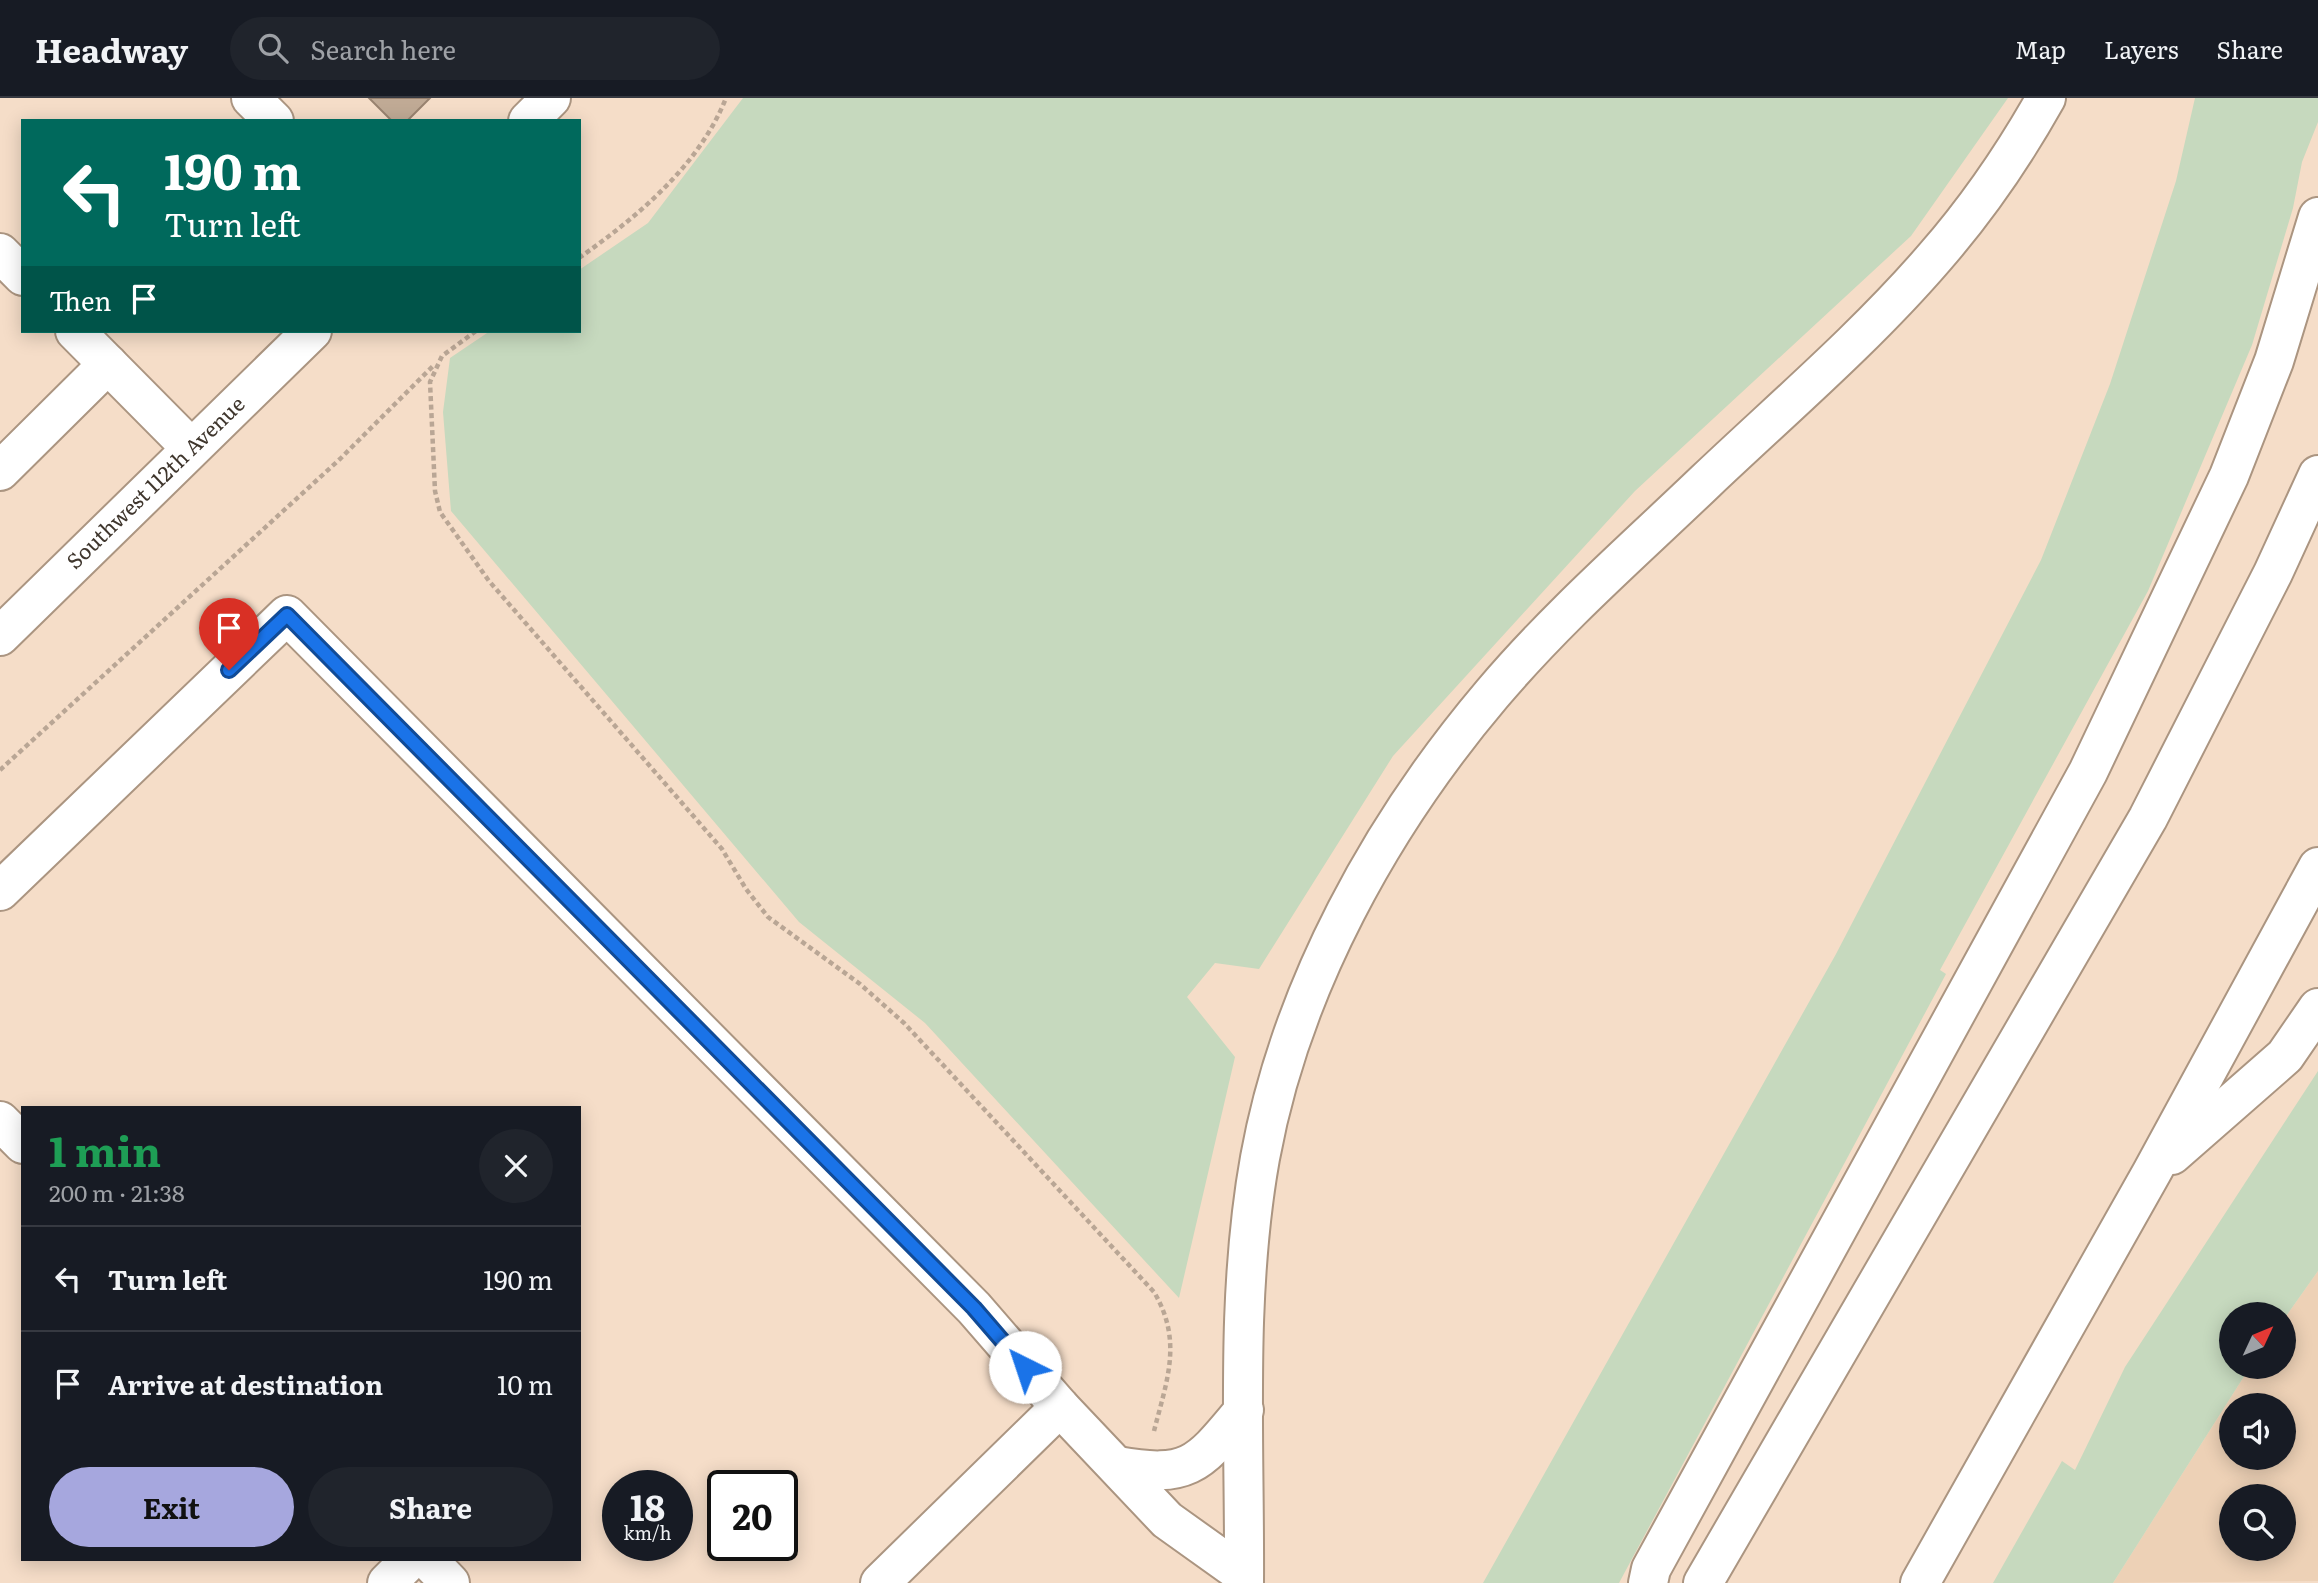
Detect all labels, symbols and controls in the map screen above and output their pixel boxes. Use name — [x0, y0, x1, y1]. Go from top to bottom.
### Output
search box — [230, 17, 720, 80]
text: Headway — [35, 24, 188, 73]
icon: search — [254, 29, 292, 67]
text: Search here — [310, 29, 456, 68]
text: Map — [2015, 31, 2066, 66]
text: Layers — [2104, 31, 2178, 66]
text: Share — [2216, 31, 2283, 66]
text: 190 m — [164, 132, 301, 205]
icon: left — [49, 147, 140, 238]
text: Turn left — [164, 199, 301, 247]
text: Then — [49, 280, 111, 319]
icon: arrive — [125, 280, 163, 318]
street label: Southwest 112th Avenue — [58, 388, 250, 575]
pin — [199, 598, 259, 670]
icon: arrive — [210, 609, 248, 647]
text: 1 min — [49, 1118, 161, 1180]
button: close — [479, 1129, 553, 1203]
text: 200 m · 21:38 — [49, 1175, 185, 1209]
text: Turn left — [108, 1259, 227, 1298]
text: 190 m — [483, 1259, 553, 1298]
icon: left — [49, 1260, 87, 1298]
north arrow — [2219, 1302, 2296, 1379]
map controls — [2219, 1302, 2296, 1561]
position arrow — [988, 1330, 1062, 1404]
text: Arrive at destination — [108, 1364, 383, 1403]
text: 10 m — [497, 1364, 553, 1403]
icon: arrive — [49, 1365, 87, 1403]
button: sound — [2219, 1393, 2296, 1470]
button: Exit — [49, 1467, 294, 1547]
button: Share — [308, 1467, 553, 1547]
speed limit sign: 20 — [707, 1470, 798, 1561]
text: 18 — [630, 1480, 665, 1532]
button: search — [2219, 1484, 2296, 1561]
text: km/h — [624, 1519, 671, 1546]

